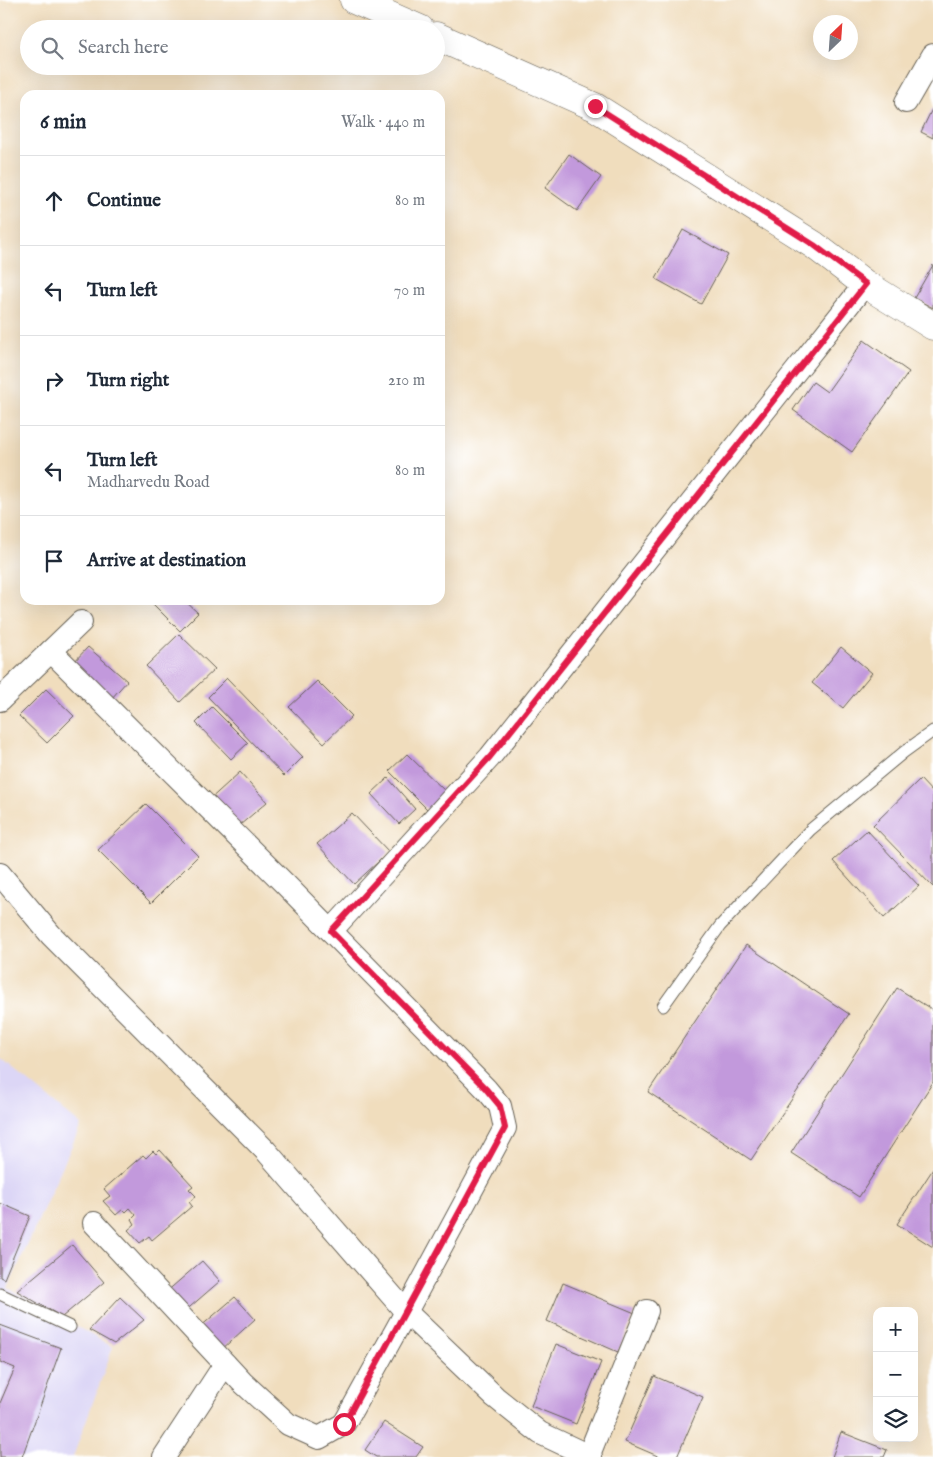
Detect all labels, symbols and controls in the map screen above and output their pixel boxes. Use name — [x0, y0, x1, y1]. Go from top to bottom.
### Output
north arrow — [813, 15, 858, 60]
search box — [20, 20, 445, 75]
icon: search — [38, 34, 66, 62]
text: Search here — [78, 36, 169, 60]
route end — [584, 95, 607, 118]
text: 6 min — [40, 109, 86, 136]
text: Walk · 440 m — [341, 113, 425, 133]
icon: ahead — [40, 187, 68, 215]
text: Continue — [87, 189, 161, 213]
text: 80 m — [395, 191, 425, 211]
icon: left — [40, 277, 68, 305]
text: Turn left — [87, 279, 158, 303]
text: 70 m — [394, 281, 425, 301]
icon: right — [40, 367, 68, 395]
text: Turn right — [87, 369, 169, 393]
text: 210 m — [388, 371, 425, 391]
text: Turn left — [87, 449, 158, 473]
icon: left — [40, 457, 68, 485]
text: 80 m — [395, 461, 425, 481]
text: Madharvedu Road — [87, 473, 210, 493]
icon: arrive — [40, 547, 68, 575]
text: Arrive at destination — [87, 549, 246, 573]
map controls — [873, 1307, 918, 1442]
button: + — [873, 1307, 918, 1352]
button: − — [873, 1352, 918, 1397]
button: layers — [873, 1397, 918, 1442]
route start — [333, 1413, 356, 1436]

